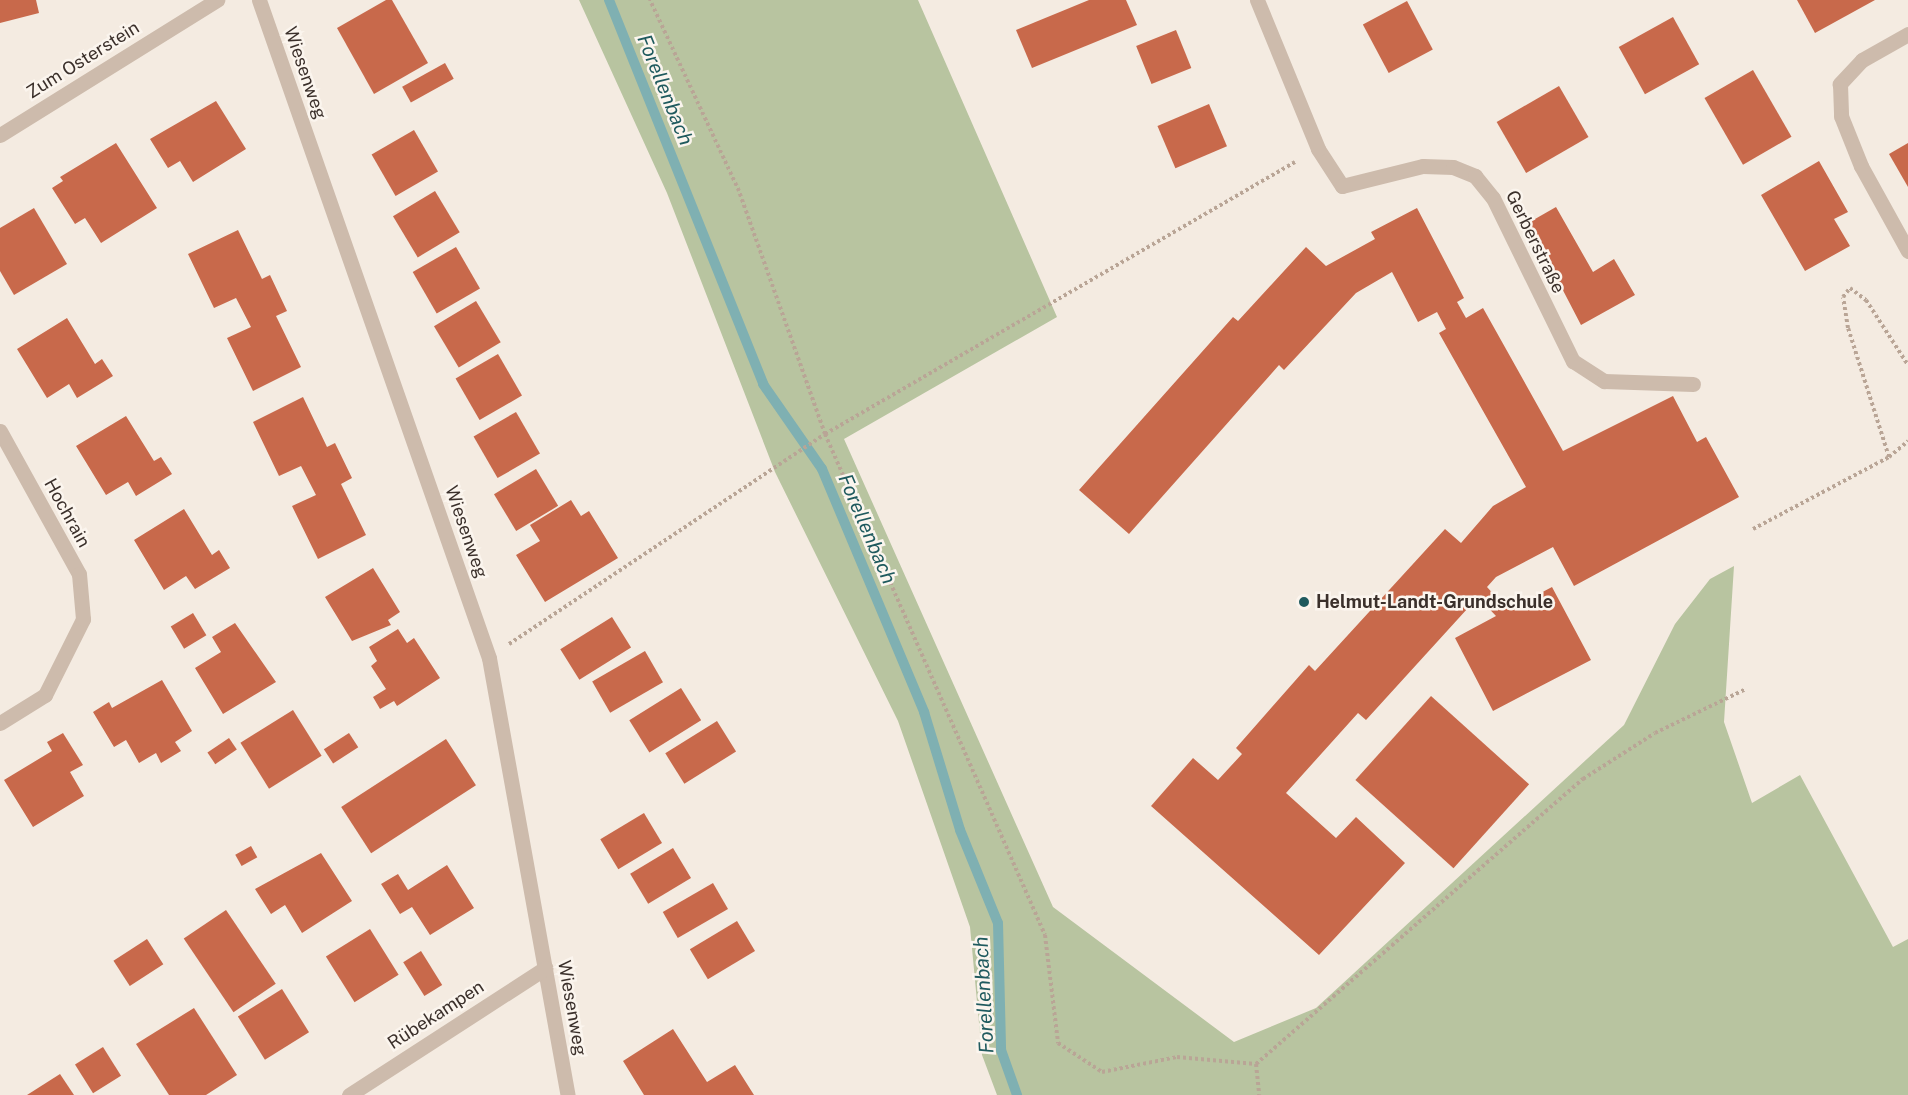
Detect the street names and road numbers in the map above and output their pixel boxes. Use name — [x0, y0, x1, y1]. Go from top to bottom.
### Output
street label: Zum Osterstein — [23, 17, 143, 103]
street label: Wiesenweg — [279, 24, 331, 122]
street label: Gerberstraße — [1501, 187, 1569, 297]
street label: Hochrain — [39, 475, 95, 551]
street label: Wiesenweg — [440, 483, 492, 581]
street label: Wiesenweg — [553, 959, 591, 1057]
street label: Rübekampen — [384, 976, 488, 1054]

